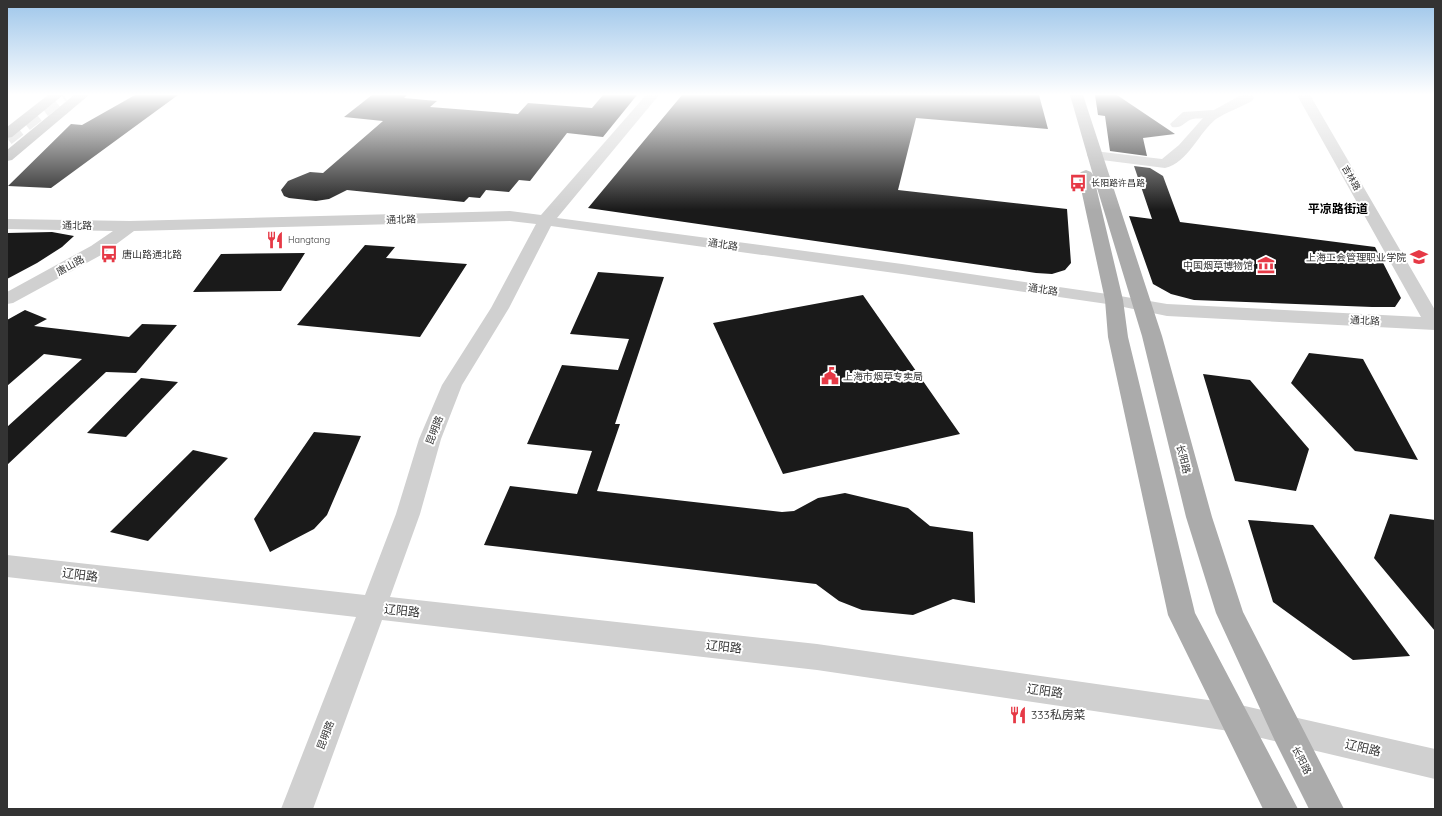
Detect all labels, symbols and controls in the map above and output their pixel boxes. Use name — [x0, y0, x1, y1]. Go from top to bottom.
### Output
street label: 吉林路 — [1340, 163, 1363, 192]
bus stop icon: 长阳路许昌路 — [1068, 173, 1088, 193]
place label: 长阳路许昌路 — [1091, 177, 1145, 188]
district label: 平凉路街道 — [1308, 201, 1368, 216]
street label: 通北路 — [386, 212, 416, 227]
street label: 通北路 — [62, 219, 92, 232]
restaurant icon: Hangtang — [265, 230, 285, 250]
place label: Hangtang — [288, 234, 330, 245]
street label: 通北路 — [707, 236, 739, 253]
bus stop icon: 唐山路通北路 — [99, 244, 119, 264]
school or university icon: 上海工会管理职业学院 — [1409, 247, 1429, 267]
place label: 唐山路通北路 — [122, 248, 182, 261]
place label: 上海工会管理职业学院 — [1306, 251, 1406, 264]
street label: 唐山路 — [54, 252, 87, 278]
museum icon: 中国烟草博物馆 — [1256, 255, 1276, 275]
place label: 中国烟草博物馆 — [1183, 259, 1253, 272]
street label: 通北路 — [1027, 281, 1059, 298]
street label: 通北路 — [1350, 313, 1380, 328]
public building icon: 上海市烟草专卖局 — [820, 366, 840, 386]
place label: 上海市烟草专卖局 — [843, 370, 923, 383]
street label: 昆明路 — [423, 414, 446, 447]
street label: 长阳路 — [1174, 443, 1193, 475]
street label: 辽阳路 — [61, 565, 99, 584]
street label: 辽阳路 — [383, 601, 421, 620]
street label: 辽阳路 — [705, 637, 743, 656]
street label: 辽阳路 — [1026, 681, 1064, 700]
restaurant icon: 333私房菜 — [1008, 705, 1028, 725]
place label: 333私房菜 — [1031, 707, 1086, 722]
street label: 昆明路 — [314, 719, 337, 752]
street label: 辽阳路 — [1344, 736, 1382, 759]
street label: 长阳路 — [1289, 744, 1314, 777]

